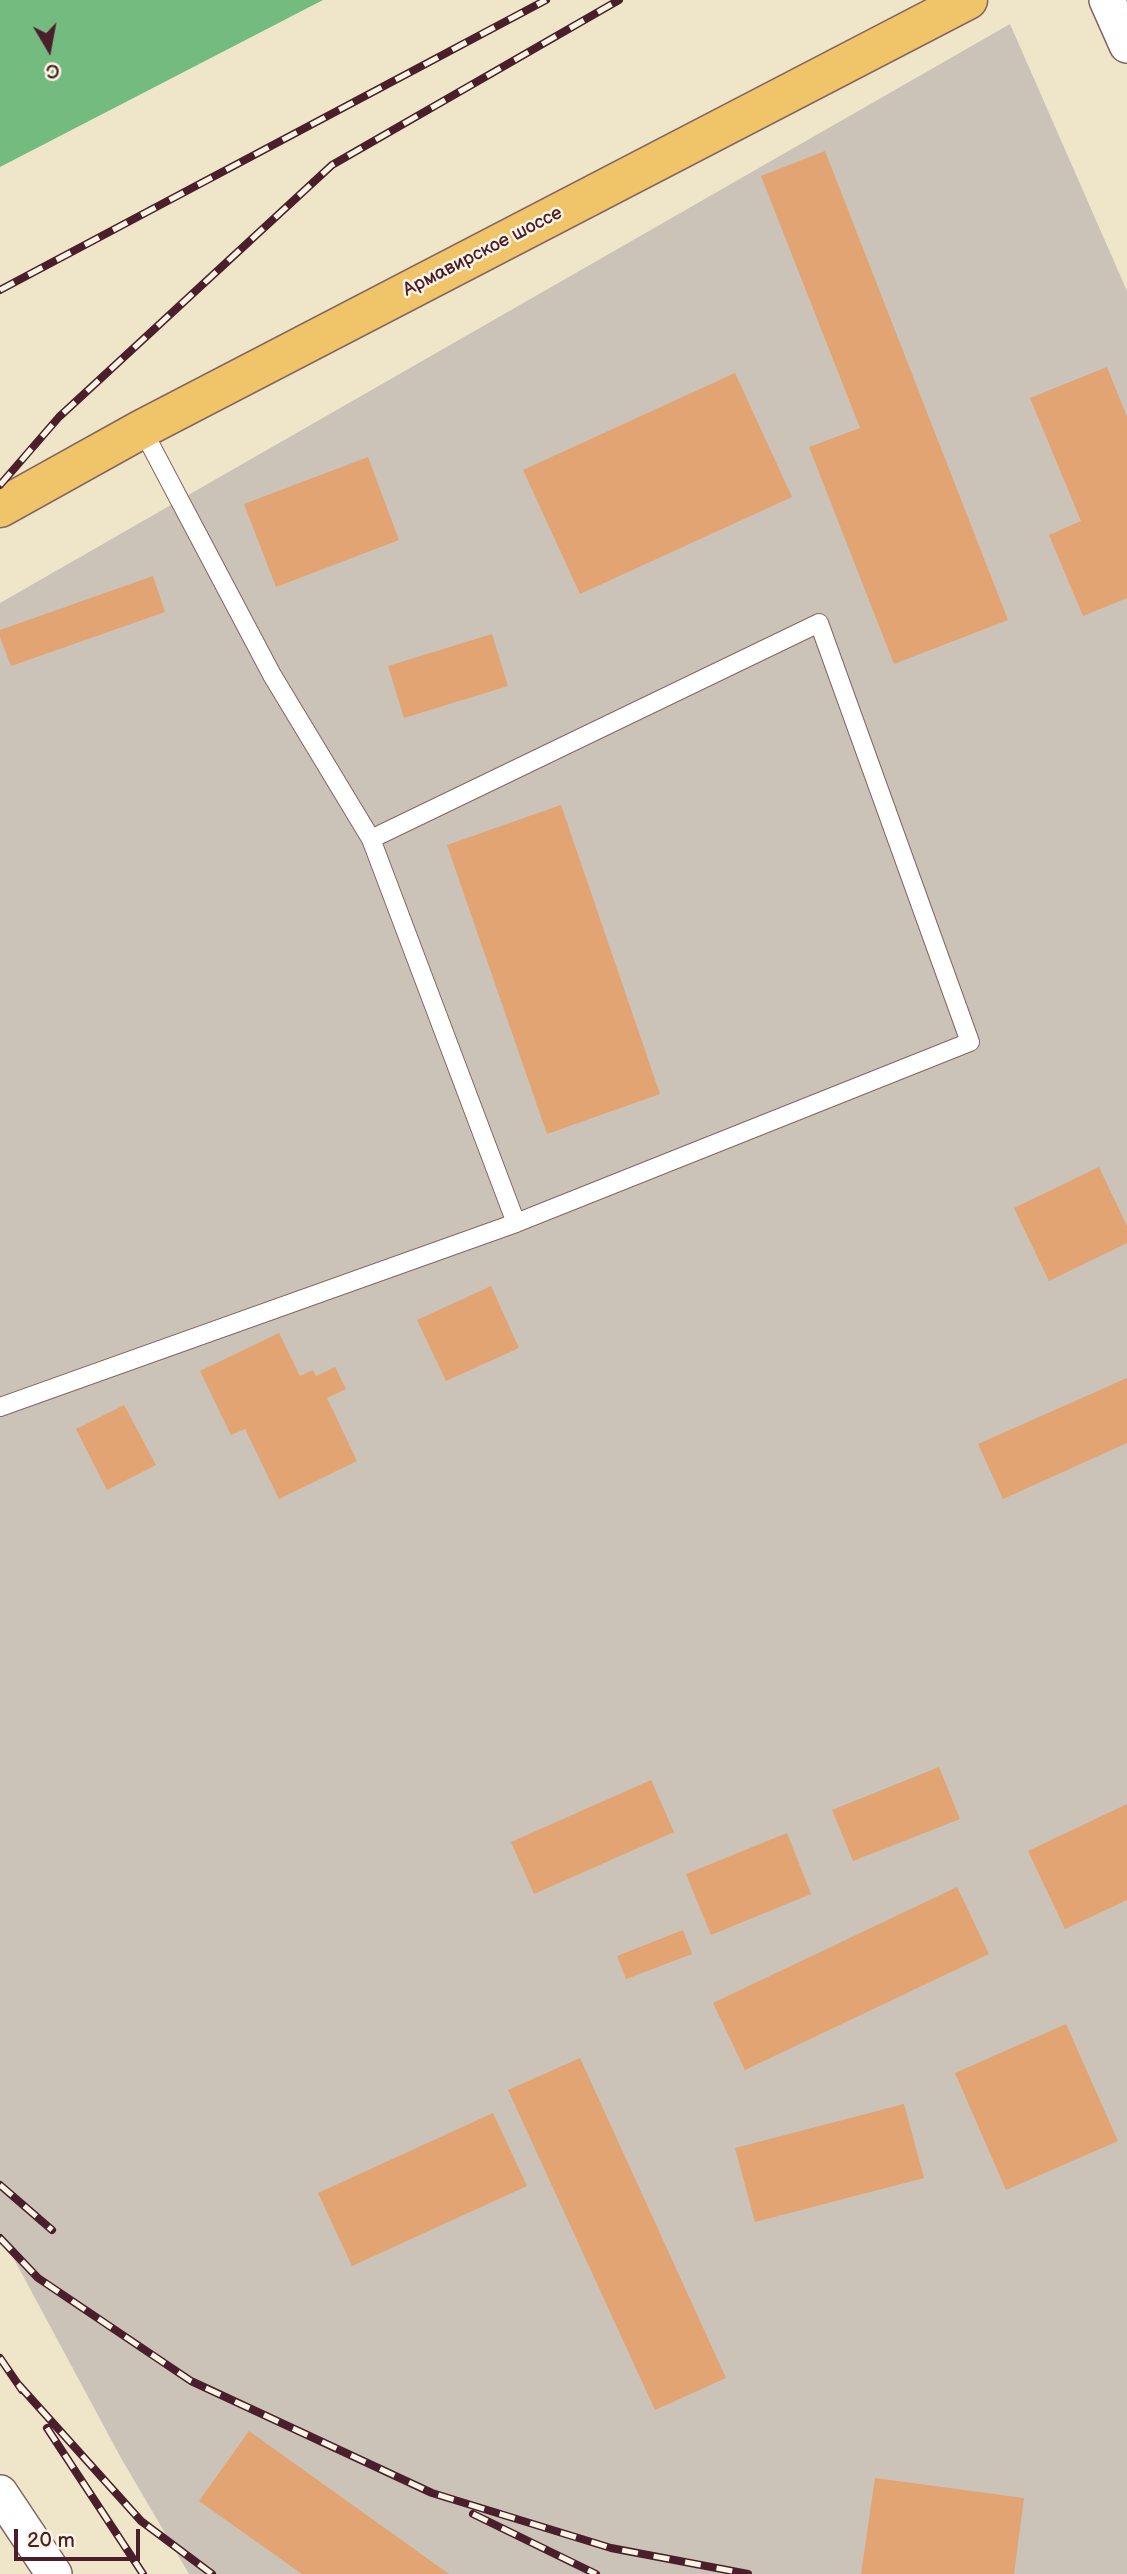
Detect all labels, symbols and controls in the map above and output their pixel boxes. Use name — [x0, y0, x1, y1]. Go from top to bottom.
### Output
north arrow — [14, 14, 84, 84]
text: С — [44, 58, 61, 83]
street label: Армавирское шоссе — [400, 202, 566, 302]
scale bar — [18, 2514, 144, 2558]
text: 20 m — [27, 2528, 75, 2553]

